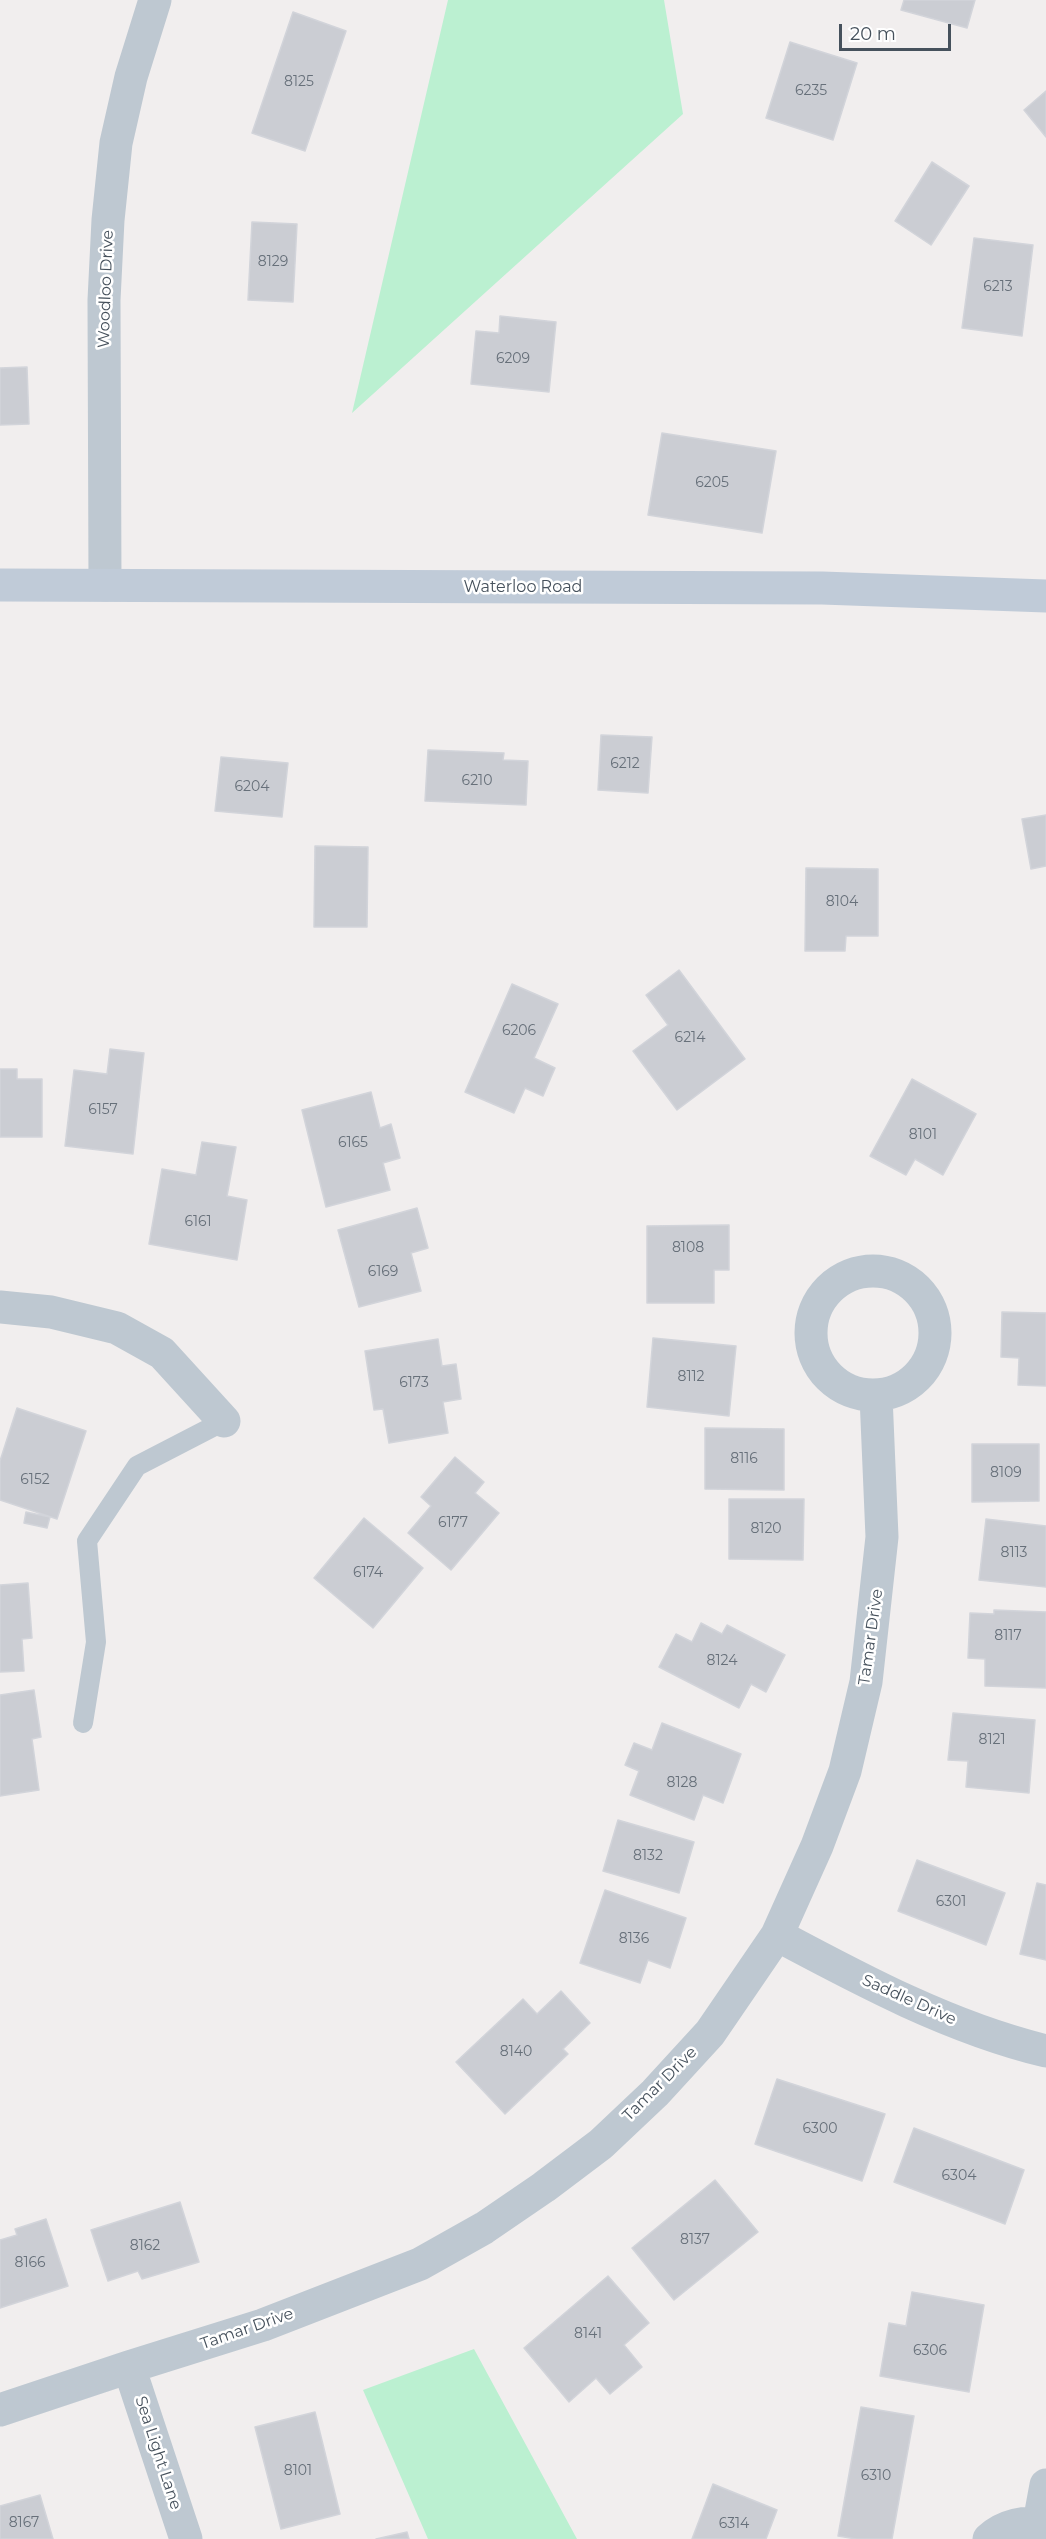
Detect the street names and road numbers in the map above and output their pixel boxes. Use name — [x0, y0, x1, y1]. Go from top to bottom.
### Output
street label: Woodloo Drive — [94, 230, 118, 348]
street label: Waterloo Road — [464, 577, 582, 597]
street label: Tamar Drive — [855, 1588, 887, 1686]
street label: Saddle Drive — [859, 1971, 959, 2029]
street label: Tamar Drive — [619, 2043, 701, 2125]
street label: Tamar Drive — [198, 2304, 296, 2354]
street label: Sea Light Lane — [131, 2394, 185, 2512]

